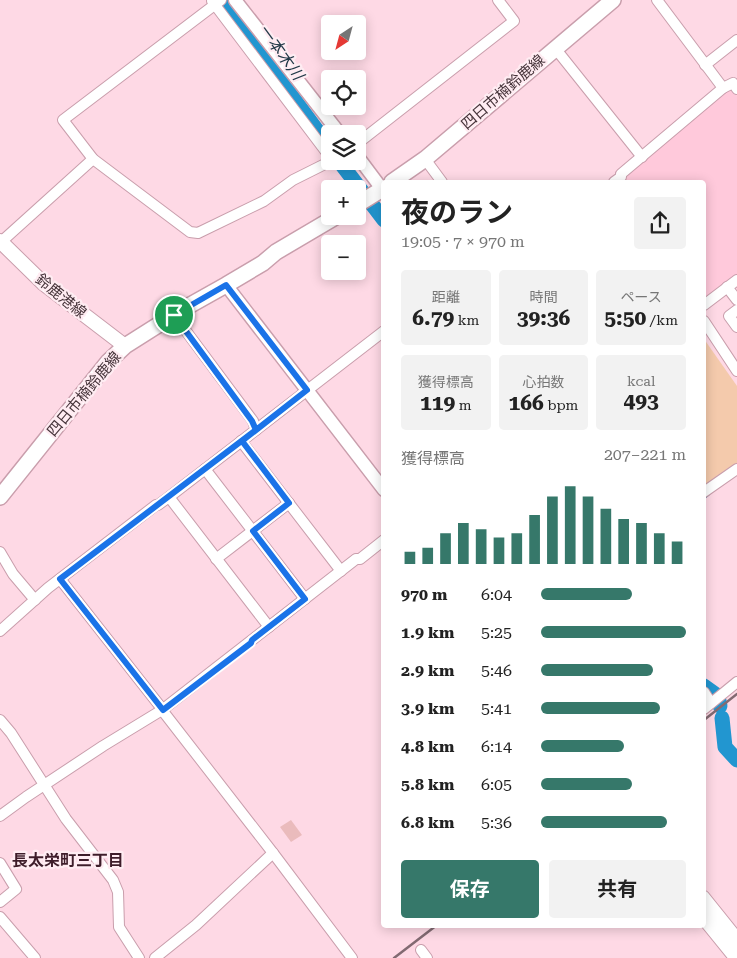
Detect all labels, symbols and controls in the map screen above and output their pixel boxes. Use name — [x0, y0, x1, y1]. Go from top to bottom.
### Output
north arrow — [321, 15, 366, 60]
map controls — [321, 15, 366, 280]
water label: 一本木川 — [255, 21, 309, 85]
street label: 四日市楠鈴鹿線 — [457, 51, 549, 133]
button: locate — [321, 70, 366, 115]
button: layers — [321, 125, 366, 170]
button: + — [321, 180, 366, 225]
text: 夜のラン — [401, 196, 513, 229]
button: share — [634, 197, 686, 249]
text: 19:05 · 7 × 970 m — [401, 232, 525, 251]
button: − — [321, 235, 366, 280]
street label: 鈴鹿港線 — [32, 270, 90, 322]
text: 距離 — [432, 289, 460, 305]
text: 時間 — [529, 289, 557, 305]
text: ペース — [621, 289, 662, 305]
pin — [153, 294, 195, 336]
icon: arrive — [160, 301, 188, 329]
text: 6.79 — [412, 306, 454, 330]
text: 39:36 — [517, 306, 570, 330]
text: 5:50 — [604, 306, 646, 330]
text: km — [454, 312, 479, 328]
text: /km — [646, 312, 678, 328]
street label: 四日市楠鈴鹿線 — [43, 348, 125, 440]
text: kcal — [627, 373, 655, 389]
text: 獲得標高 — [418, 374, 474, 390]
text: 心拍数 — [522, 374, 564, 390]
text: 493 — [624, 389, 659, 413]
text: 119 — [420, 391, 455, 415]
text: 166 — [509, 391, 544, 415]
text: m — [455, 397, 472, 413]
text: bpm — [544, 397, 578, 413]
text: 207–221 m — [604, 445, 686, 464]
text: 獲得標高 — [401, 449, 465, 468]
text: 970 m — [401, 585, 447, 604]
text: 6:04 — [481, 585, 512, 604]
text: 1.9 km — [401, 623, 454, 642]
text: 5:25 — [481, 623, 512, 642]
text: 2.9 km — [401, 661, 454, 680]
text: 5:46 — [481, 661, 512, 680]
text: 3.9 km — [401, 699, 454, 718]
text: 5:41 — [481, 699, 512, 718]
text: 4.8 km — [401, 737, 454, 756]
text: 6:14 — [481, 737, 512, 756]
text: 5.8 km — [401, 775, 454, 794]
text: 6:05 — [481, 775, 512, 794]
text: 6.8 km — [401, 813, 454, 832]
text: 5:36 — [481, 813, 512, 832]
district label: 長太栄町三丁目 — [12, 851, 124, 870]
button: 保存 — [401, 860, 539, 918]
button: 共有 — [549, 860, 686, 918]

